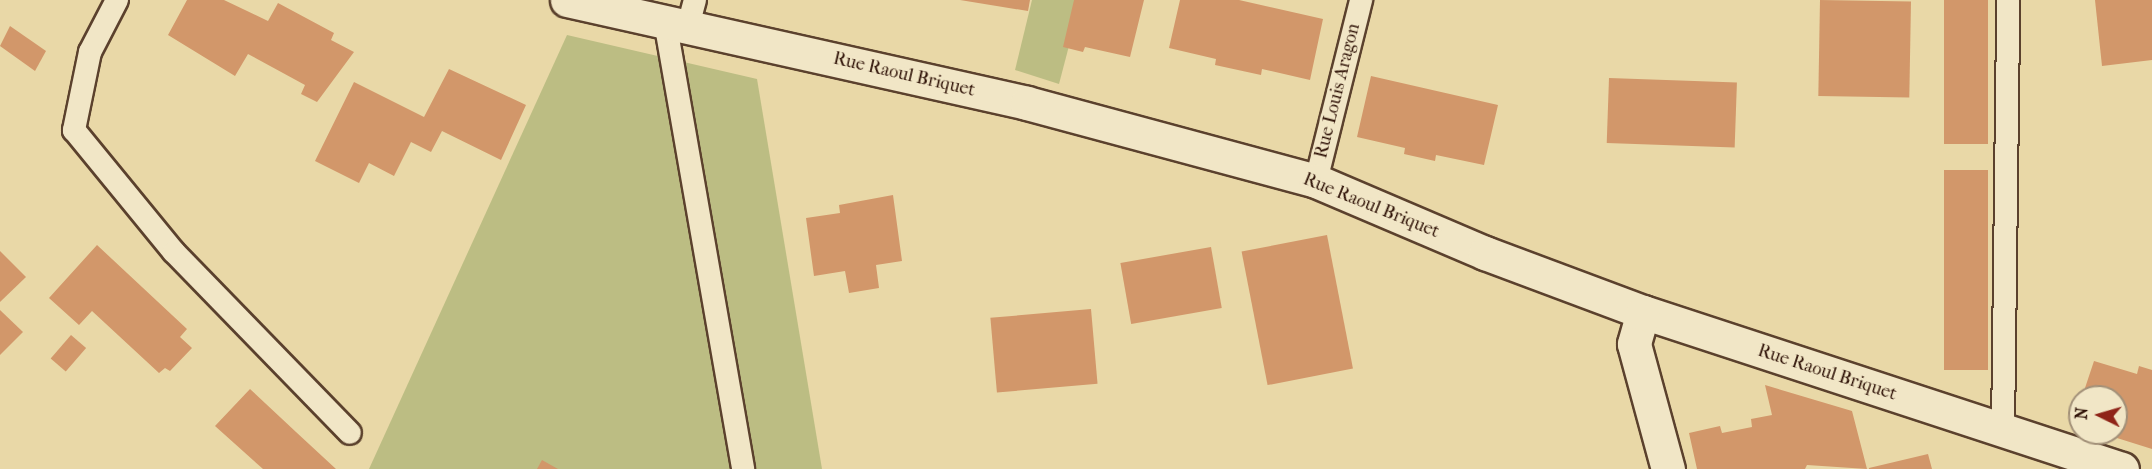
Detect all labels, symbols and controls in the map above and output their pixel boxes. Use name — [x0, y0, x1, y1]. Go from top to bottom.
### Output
street label: Rue Louis Aragon — [1311, 21, 1365, 161]
street label: Rue Raoul Briquet — [831, 48, 977, 102]
street label: Rue Raoul Briquet — [1300, 169, 1442, 243]
street label: Rue Raoul Briquet — [1755, 340, 1899, 406]
north arrow — [2068, 385, 2128, 445]
text: N — [2072, 407, 2092, 420]

